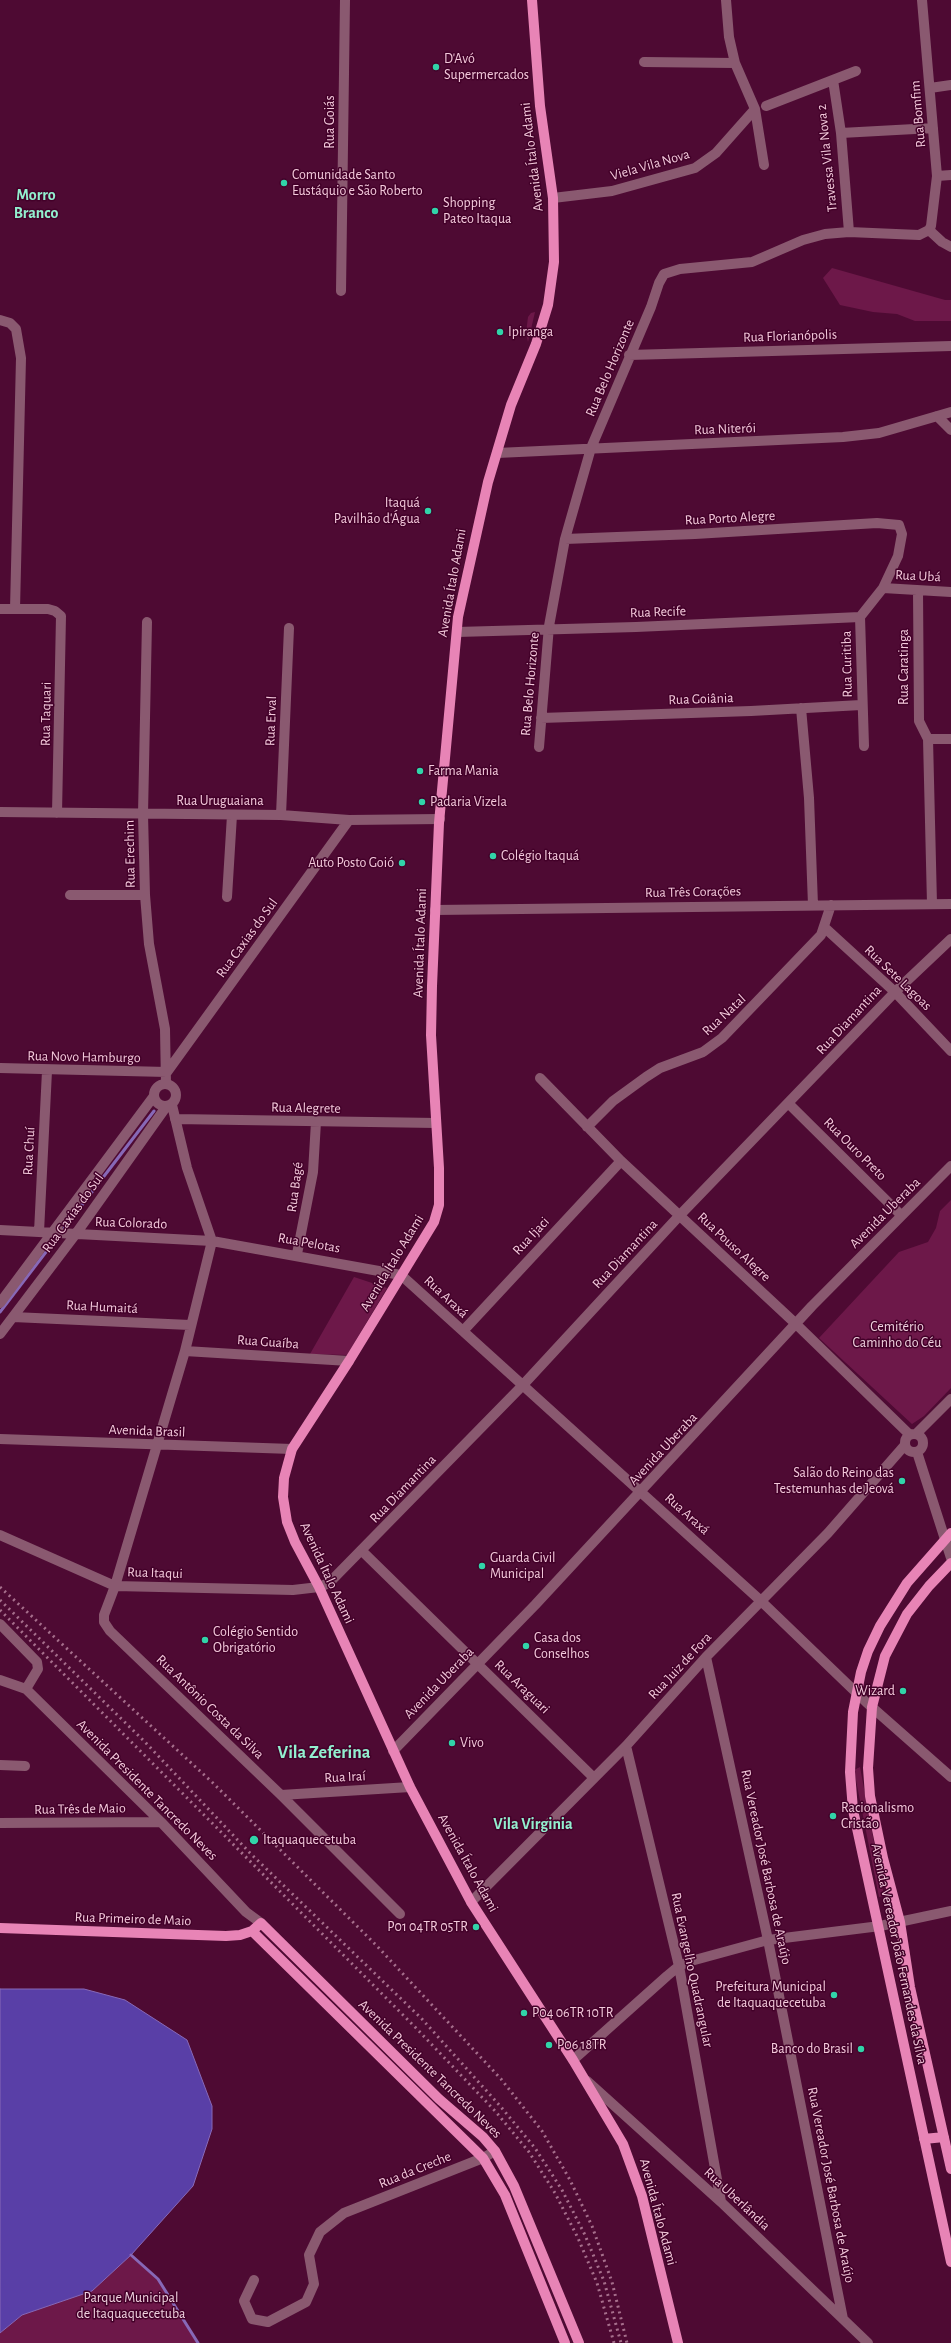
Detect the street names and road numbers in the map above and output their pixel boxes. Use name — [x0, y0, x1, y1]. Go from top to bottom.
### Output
street label: Rua Bomfim — [907, 80, 929, 148]
street label: Rua Goiás — [322, 95, 338, 149]
street label: Avenida Ítalo Adami — [517, 101, 547, 213]
street label: Travessa Vila Nova 2 — [813, 103, 841, 213]
street label: Viela Vila Nova — [608, 146, 692, 184]
street label: Rua Belo Horizonte — [582, 317, 638, 419]
street label: Rua Florianópolis — [743, 326, 837, 346]
street label: Rua Niterói — [694, 420, 756, 438]
street label: Rua Porto Alegre — [684, 507, 776, 529]
street label: Avenida Ítalo Adami — [434, 527, 470, 639]
street label: Rua Ubá — [895, 566, 941, 586]
street label: Rua Recife — [630, 603, 686, 621]
street label: Rua Caratinga — [896, 629, 912, 705]
street label: Rua Curitiba — [838, 630, 856, 698]
street label: Rua Belo Horizonte — [517, 631, 543, 737]
street label: Rua Taquari — [37, 682, 55, 746]
street label: Rua Goiânia — [668, 689, 734, 709]
street label: Rua Erval — [262, 696, 280, 746]
street label: Rua Uruguaiana — [176, 793, 264, 809]
street label: Rua Erechim — [121, 820, 139, 888]
street label: Rua Três Corações — [645, 883, 741, 901]
street label: Avenida Ítalo Adami — [410, 888, 430, 998]
street label: Rua Caxias do Sul — [213, 895, 281, 981]
street label: Rua Sete Lagoas — [861, 942, 935, 1014]
street label: Rua Diamantina — [813, 982, 885, 1058]
street label: Rua Natal — [699, 991, 749, 1039]
street label: Rua Novo Hamburgo — [27, 1048, 141, 1066]
street label: Rua Alegrete — [271, 1099, 341, 1117]
street label: Rua Ouro Preto — [820, 1114, 890, 1184]
street label: Rua Chuí — [19, 1126, 39, 1176]
street label: Rua Bagé — [283, 1161, 307, 1213]
street label: Rua Caxias do Sul — [39, 1170, 107, 1256]
street label: Avenida Uberaba — [846, 1174, 924, 1252]
street label: Rua Pouso Alegre — [694, 1209, 774, 1285]
street label: Avenida Ítalo Adami — [357, 1212, 427, 1314]
street label: Rua Colorado — [95, 1213, 167, 1233]
street label: Rua Ijaci — [509, 1213, 553, 1259]
street label: Rua Diamantina — [589, 1216, 661, 1292]
street label: Rua Pelotas — [277, 1229, 341, 1257]
street label: Rua Araxá — [420, 1272, 472, 1322]
street label: Rua Humaitá — [66, 1297, 138, 1317]
street label: Rua Guaíba — [236, 1331, 300, 1353]
street label: Avenida Uberaba — [625, 1409, 701, 1489]
street label: Avenida Brasil — [108, 1421, 186, 1441]
street label: Rua Diamantina — [366, 1451, 440, 1527]
street label: Rua Araxá — [661, 1490, 713, 1538]
street label: Avenida Ítalo Adami — [296, 1520, 358, 1626]
street label: Rua Itaqui — [127, 1564, 183, 1582]
street label: Rua Juiz de Fora — [645, 1629, 715, 1703]
street label: Avenida Uberaba — [400, 1644, 478, 1722]
street label: Rua Antônio Costa da Silva — [153, 1651, 267, 1763]
street label: Rua Araguari — [491, 1657, 553, 1717]
street label: Avenida Presidente Tancredo Neves — [73, 1716, 221, 1864]
street label: Rua Iraí — [324, 1768, 366, 1786]
street label: Rua Vereador José Barbosa de Araújo — [737, 1768, 795, 1966]
street label: Rua Três de Maio — [34, 1800, 126, 1818]
street label: Avenida Ítalo Adami — [434, 1811, 502, 1915]
street label: Avenida Vereador João Fernandes da Silva — [867, 1842, 931, 2066]
street label: Rua Evangelho Quadrangular — [667, 1891, 717, 2049]
street label: Rua Primeiro de Maio — [74, 1909, 192, 1929]
street label: Avenida Presidente Tancredo Neves — [355, 1996, 505, 2142]
street label: Rua Vereador José Barbosa de Araújo — [804, 2086, 858, 2284]
street label: Rua da Creche — [376, 2148, 454, 2192]
street label: Avenida Ítalo Adami — [636, 2157, 680, 2267]
street label: Rua Uberlândia — [700, 2164, 774, 2234]

